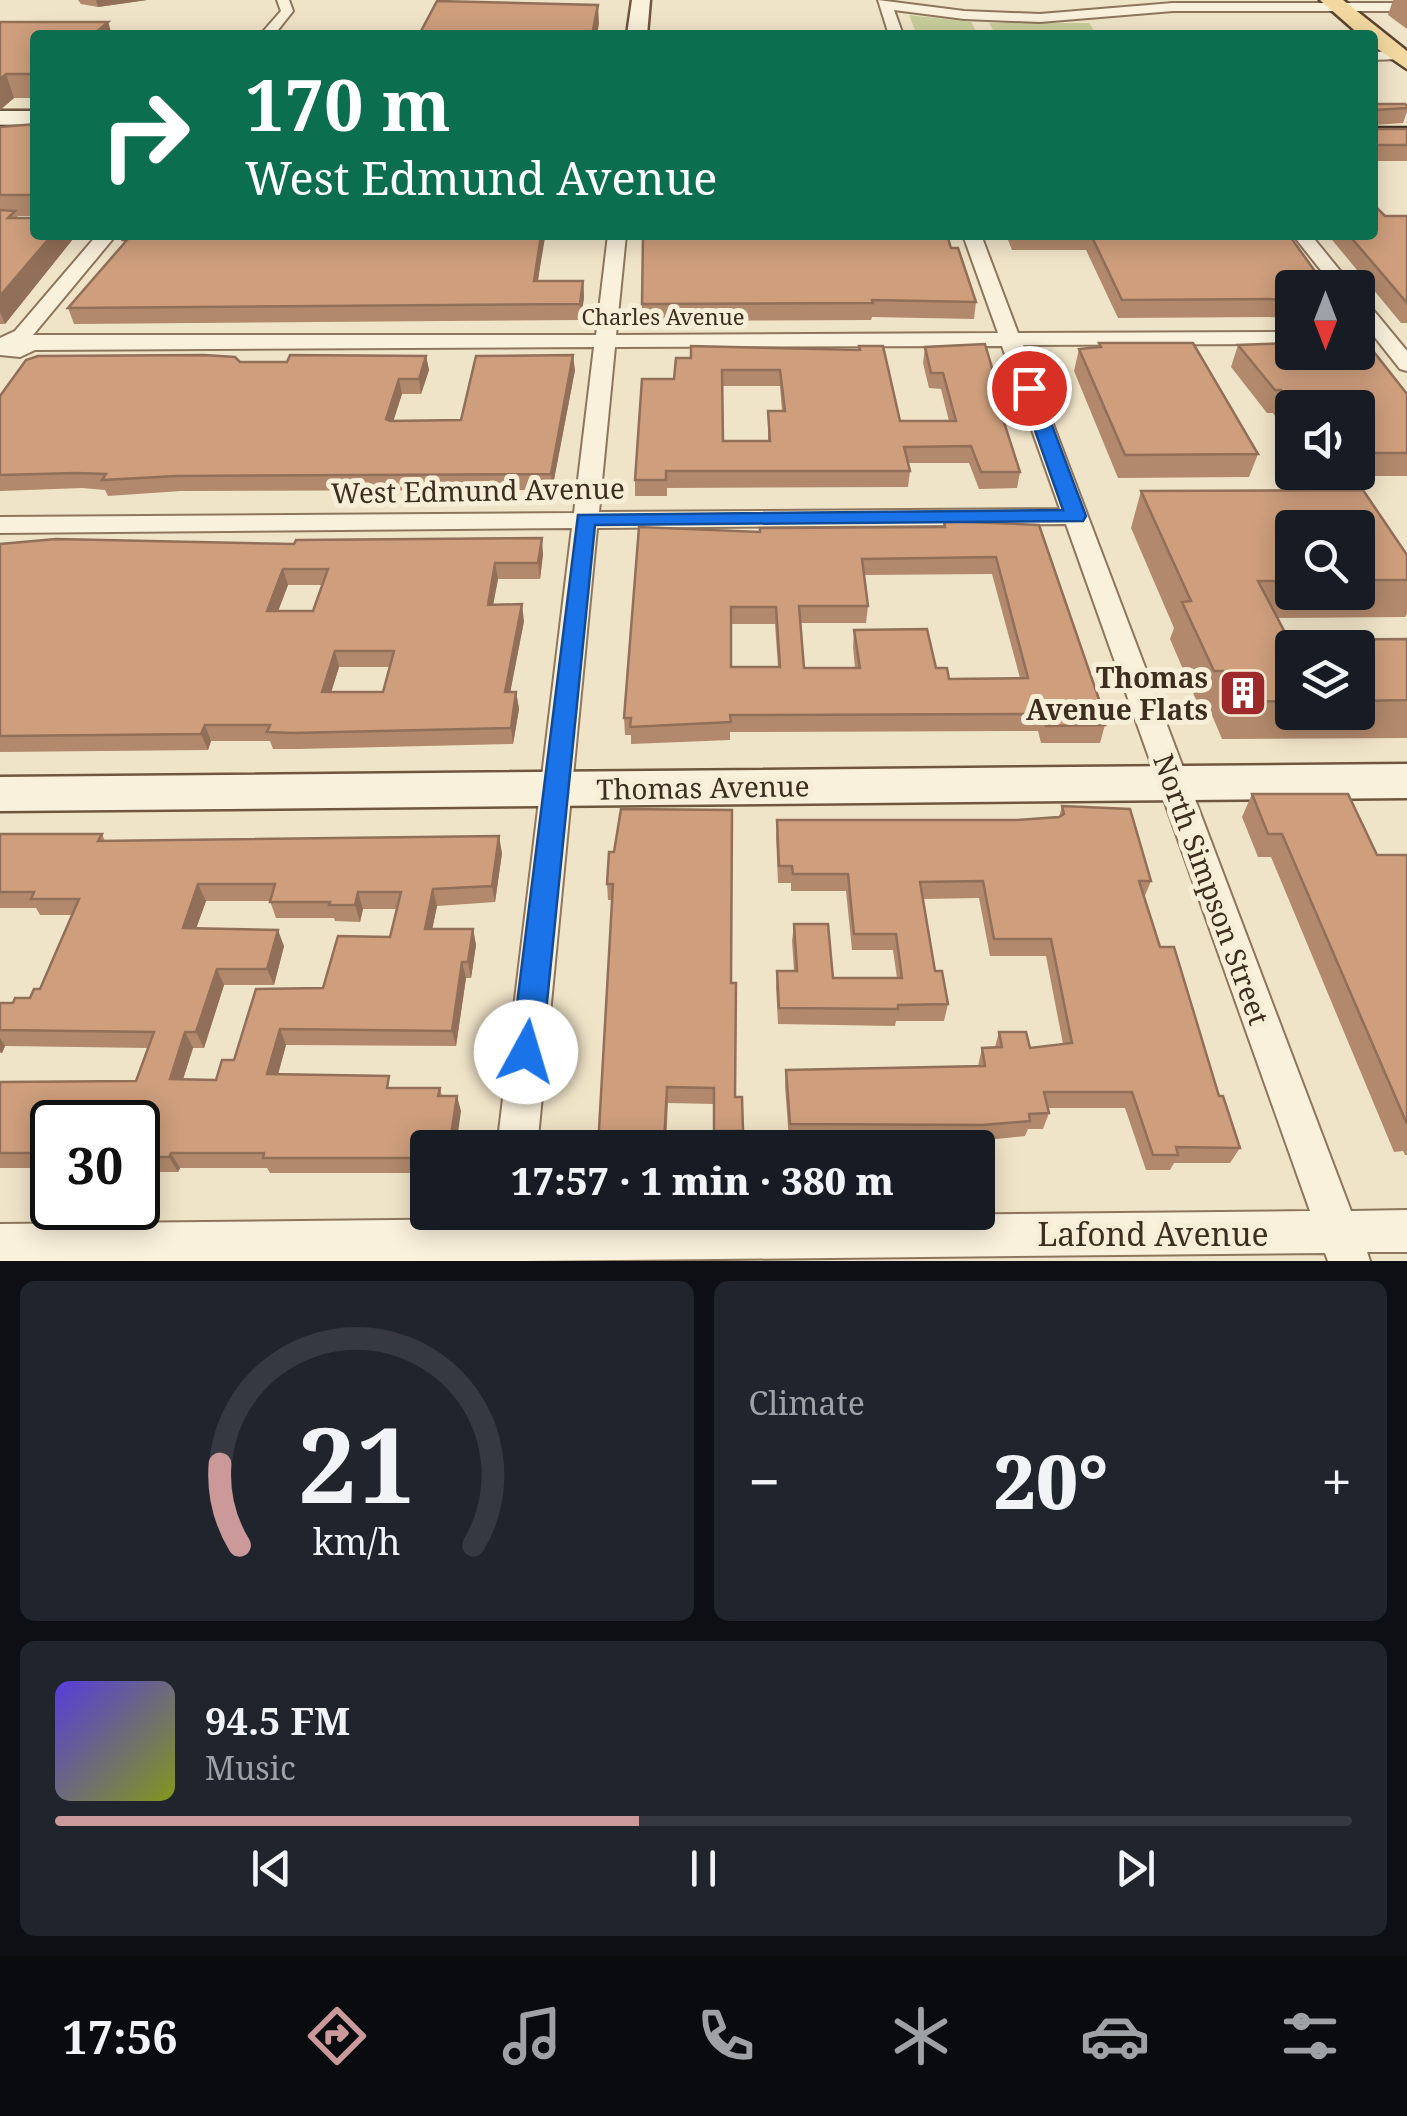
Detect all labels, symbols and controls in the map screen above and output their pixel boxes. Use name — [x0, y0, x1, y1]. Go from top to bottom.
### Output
text: 170 m — [245, 56, 451, 152]
icon: right — [80, 70, 210, 200]
text: West Edmund Avenue — [245, 147, 717, 208]
north arrow — [1275, 270, 1375, 370]
map controls — [1275, 270, 1375, 730]
street label: Charles Avenue — [581, 301, 745, 331]
pin — [987, 346, 1072, 431]
icon: arrive — [1002, 361, 1057, 416]
button: sound — [1275, 390, 1375, 490]
street label: West Edmund Avenue — [331, 468, 625, 512]
button: search — [1275, 510, 1375, 610]
button: layers — [1275, 630, 1375, 730]
place label: Thomas Avenue Flats — [1026, 658, 1208, 728]
building icon: Thomas Avenue Flats — [1217, 667, 1269, 719]
street label: North Simpson Street — [1145, 748, 1279, 1030]
street label: Thomas Avenue — [596, 766, 810, 808]
position arrow — [474, 1000, 578, 1104]
speed limit sign: 30 — [30, 1100, 160, 1230]
text: 17:57 · 1 min · 380 m — [511, 1154, 894, 1206]
street label: Lafond Avenue — [1037, 1212, 1269, 1255]
text: Climate — [749, 1381, 865, 1424]
text: 21 — [298, 1392, 416, 1533]
text: 20° — [993, 1429, 1108, 1531]
text: − — [749, 1443, 780, 1518]
text: + — [1321, 1443, 1352, 1518]
text: km/h — [313, 1517, 401, 1565]
text: 94.5 FM — [205, 1694, 350, 1746]
text: Music — [205, 1746, 296, 1789]
icon: previous — [244, 1841, 299, 1896]
icon: pause — [676, 1841, 731, 1896]
icon: next — [1108, 1841, 1163, 1896]
icon: directions — [302, 2001, 372, 2071]
icon: music — [497, 2001, 567, 2071]
icon: phone — [691, 2001, 761, 2071]
icon: climate — [886, 2001, 956, 2071]
icon: car — [1080, 2001, 1150, 2071]
icon: filters — [1275, 2001, 1345, 2071]
text: 17:56 — [62, 2006, 178, 2067]

